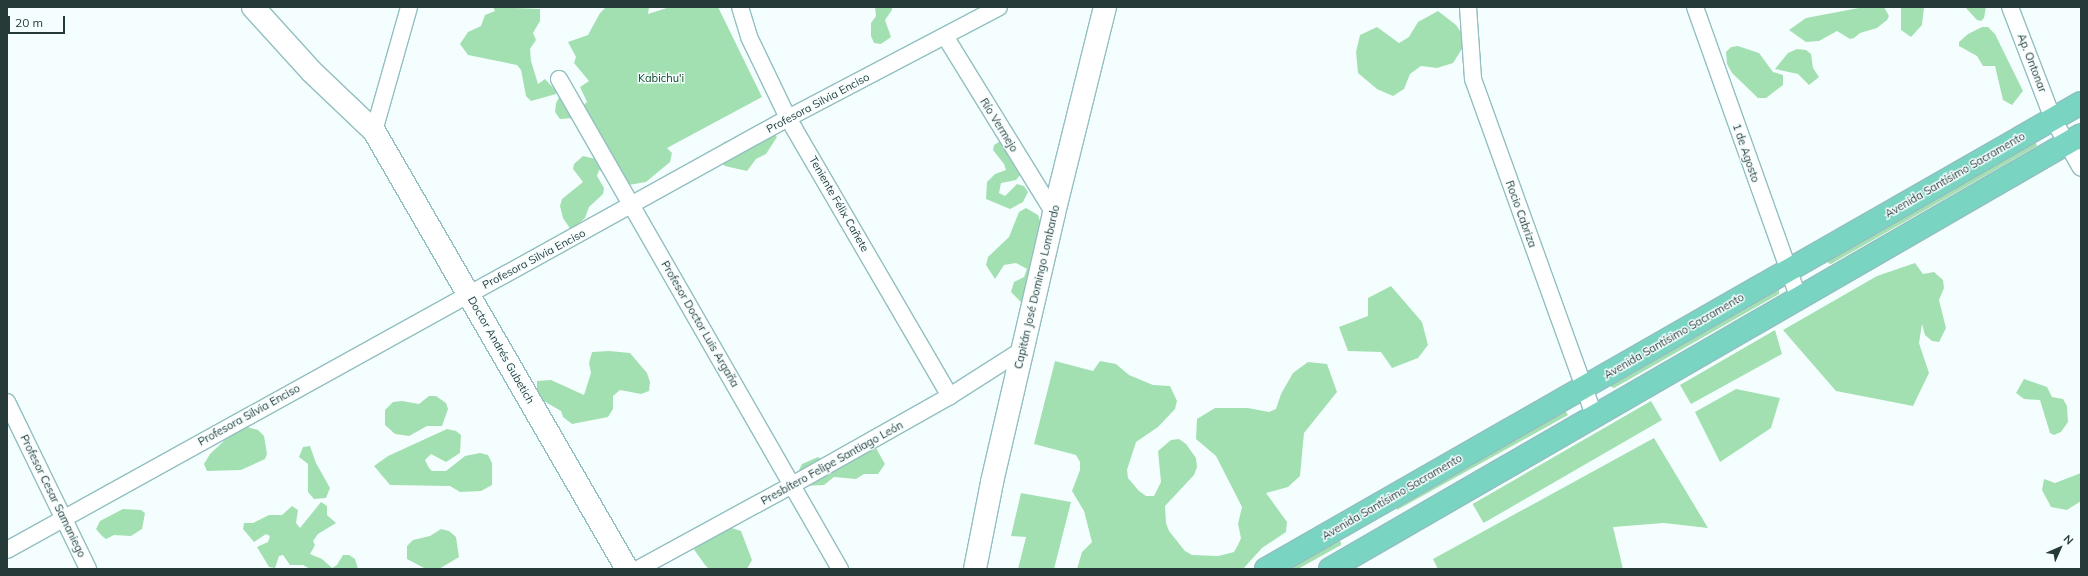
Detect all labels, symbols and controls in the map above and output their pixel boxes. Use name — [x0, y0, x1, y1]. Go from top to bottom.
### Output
scale bar — [10, 8, 67, 34]
text: 20 m — [15, 15, 43, 30]
street label: Ap. Ontonar — [2015, 32, 2049, 94]
street label: Profesora Silvia Enciso — [764, 70, 872, 136]
park label: Kabichu'i — [638, 71, 684, 85]
street label: Río Vermejo — [977, 96, 1021, 154]
street label: 1 de Agosto — [1730, 122, 1762, 184]
street label: Avenida Santísimo Sacramento — [1883, 129, 2027, 221]
street label: Teniente Félix Cañete — [806, 154, 872, 254]
street label: Rocio Cabriza — [1503, 179, 1539, 249]
street label: Capitán José Domingo Lombardo — [1012, 204, 1062, 370]
street label: Profesora Silvia Enciso — [480, 226, 588, 292]
street label: Profesor Doctor Luis Argaña — [658, 258, 742, 390]
street label: Avenida Santísimo Sacramento — [1602, 290, 1746, 382]
street label: Doctor Andrés Gubetich — [465, 294, 537, 406]
street label: Profesora Silvia Enciso — [196, 381, 302, 449]
street label: Presbítero Felipe Santiago León — [759, 418, 905, 508]
street label: Profesor Cesar Samaniego — [17, 432, 89, 560]
street label: Avenida Santísimo Sacramento — [1320, 451, 1464, 543]
north arrow — [2040, 528, 2080, 568]
text: N — [2061, 532, 2076, 547]

